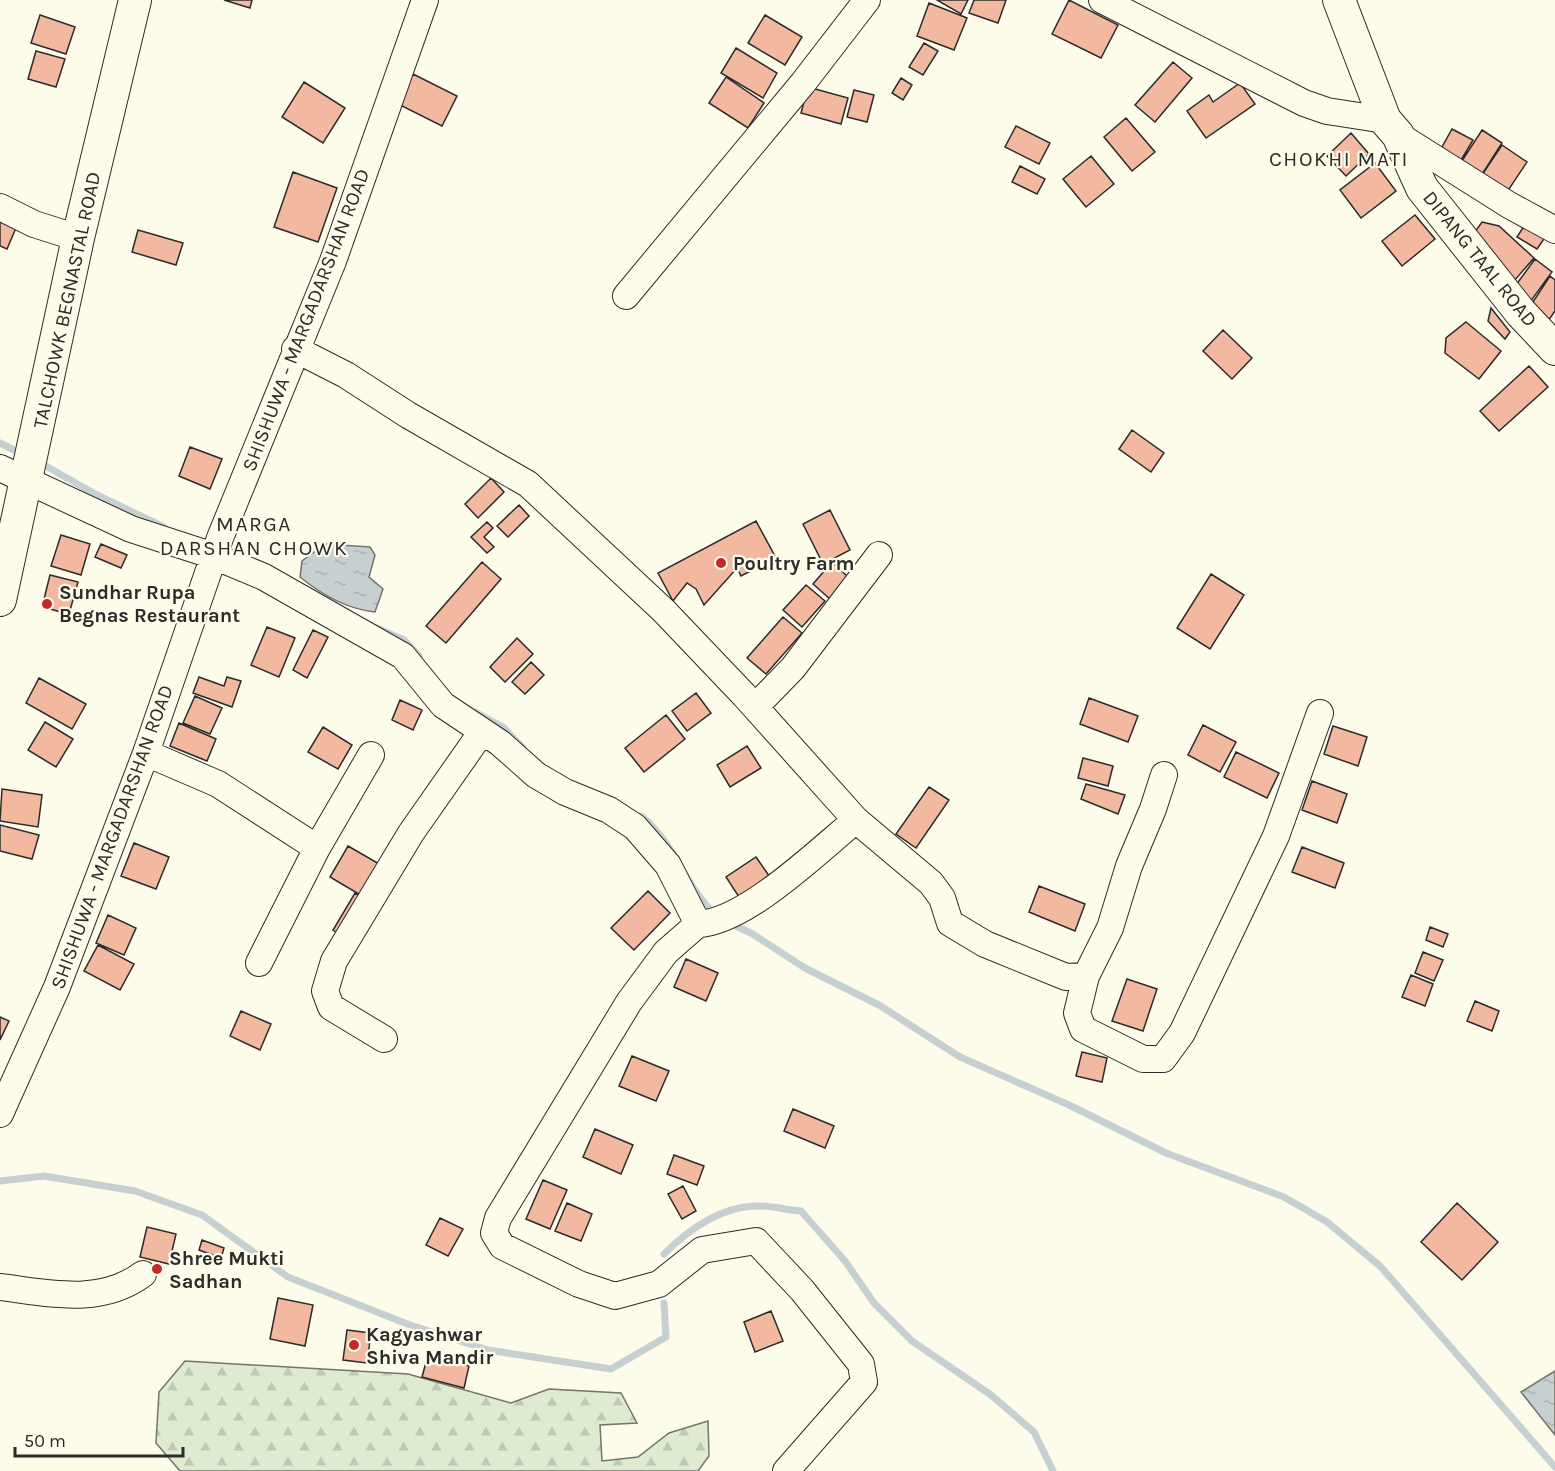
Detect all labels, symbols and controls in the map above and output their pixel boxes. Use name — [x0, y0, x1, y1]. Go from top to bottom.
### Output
district label: CHOKHI MATI — [1269, 147, 1409, 171]
street label: SHISHUWA - MARGADARSHAN ROAD — [238, 166, 374, 474]
street label: TALCHOWK BEGNASTAL ROAD — [29, 170, 105, 430]
street label: DIPANG TAAL ROAD — [1418, 186, 1542, 332]
district label: MARGA DARSHAN CHOWK — [160, 512, 348, 560]
place label: Poultry Farm — [733, 552, 854, 575]
marker: Poultry Farm — [714, 556, 728, 570]
place label: Sundhar Rupa Begnas Restaurant — [59, 581, 240, 627]
marker: Sundhar Rupa Begnas Restaurant — [40, 597, 54, 611]
street label: SHISHUWA - MARGADARSHAN ROAD — [46, 682, 178, 992]
place label: Shree Mukti Sadhan — [169, 1247, 285, 1293]
marker: Shree Mukti Sadhan — [150, 1262, 164, 1276]
place label: Kagyashwar Shiva Mandir — [366, 1323, 493, 1369]
marker: Kagyashwar Shiva Mandir — [347, 1338, 361, 1352]
scale bar — [15, 1420, 183, 1458]
text: 50 m — [24, 1430, 66, 1452]

